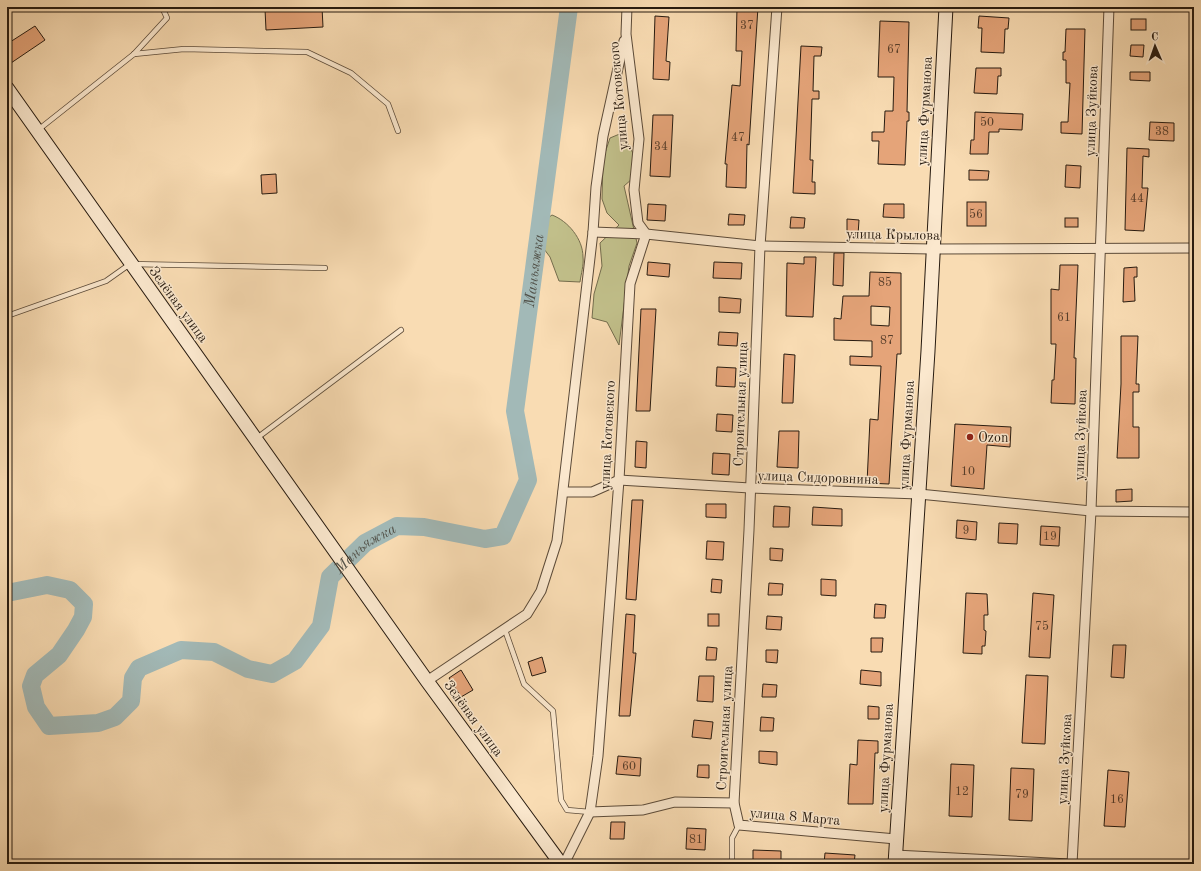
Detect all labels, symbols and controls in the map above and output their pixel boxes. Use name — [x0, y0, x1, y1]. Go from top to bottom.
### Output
house number: 37 — [740, 20, 754, 32]
north arrow — [1135, 26, 1175, 66]
text: С — [1151, 32, 1159, 43]
street label: улица Котовского — [607, 41, 631, 151]
house number: 67 — [887, 44, 901, 56]
street label: улица Фурманова — [915, 56, 935, 166]
street label: улица Зуйкова — [1083, 65, 1101, 157]
house number: 50 — [980, 116, 994, 129]
house number: 38 — [1155, 126, 1169, 138]
house number: 47 — [731, 132, 745, 144]
house number: 34 — [654, 141, 668, 153]
house number: 44 — [1130, 193, 1144, 205]
house number: 56 — [969, 208, 983, 221]
street label: улица Крылова — [846, 227, 940, 243]
water label: Маньяжка — [523, 233, 548, 309]
street label: Зелёная улица — [146, 264, 210, 345]
house number: 85 — [878, 276, 892, 289]
house number: 61 — [1057, 312, 1071, 324]
house number: 87 — [880, 335, 894, 347]
street label: Строительная улица — [732, 341, 750, 467]
street label: улица Котовского — [598, 380, 618, 490]
street label: улица Фурманова — [897, 380, 917, 490]
street label: улица Зуйкова — [1072, 389, 1090, 481]
place label: Ozon — [978, 431, 1009, 445]
marker: Ozon — [965, 432, 975, 442]
house number: 10 — [961, 466, 975, 478]
street label: улица Сидоровнина — [757, 469, 879, 487]
water label: Маньяжка — [331, 522, 399, 578]
house number: 9 — [963, 525, 969, 537]
house number: 19 — [1043, 531, 1057, 543]
house number: 75 — [1035, 620, 1049, 633]
street label: Строительная улица — [715, 665, 735, 791]
street label: Зелёная улица — [441, 678, 505, 759]
street label: улица Фурманова — [876, 703, 896, 813]
street label: улица Зуйкова — [1056, 713, 1074, 805]
house number: 60 — [622, 761, 636, 773]
house number: 12 — [955, 786, 969, 798]
house number: 79 — [1015, 789, 1029, 801]
house number: 16 — [1110, 794, 1124, 806]
street label: улица 8 Марта — [749, 806, 841, 828]
house number: 81 — [689, 834, 703, 846]

